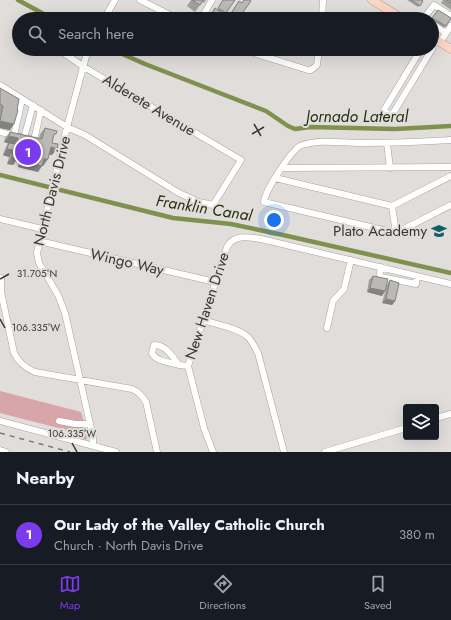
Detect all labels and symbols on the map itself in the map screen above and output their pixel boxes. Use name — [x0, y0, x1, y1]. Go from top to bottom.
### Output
street label: Alderete Avenue — [98, 69, 200, 142]
water label: Jornado Lateral — [303, 105, 409, 128]
street label: North Davis Drive — [28, 133, 76, 248]
pin: 1 — [15, 137, 41, 167]
water label: Franklin Canal — [154, 189, 255, 227]
your location — [264, 210, 284, 230]
place label: Plato Academy — [333, 220, 427, 242]
school or university icon: Plato Academy — [430, 222, 448, 240]
street label: Wingo Way — [88, 243, 166, 281]
street label: New Haven Drive — [179, 249, 235, 362]
text: 31.705°N — [17, 266, 57, 281]
text: 106.335°W — [12, 320, 60, 335]
text: 106.335°W — [48, 426, 96, 441]

